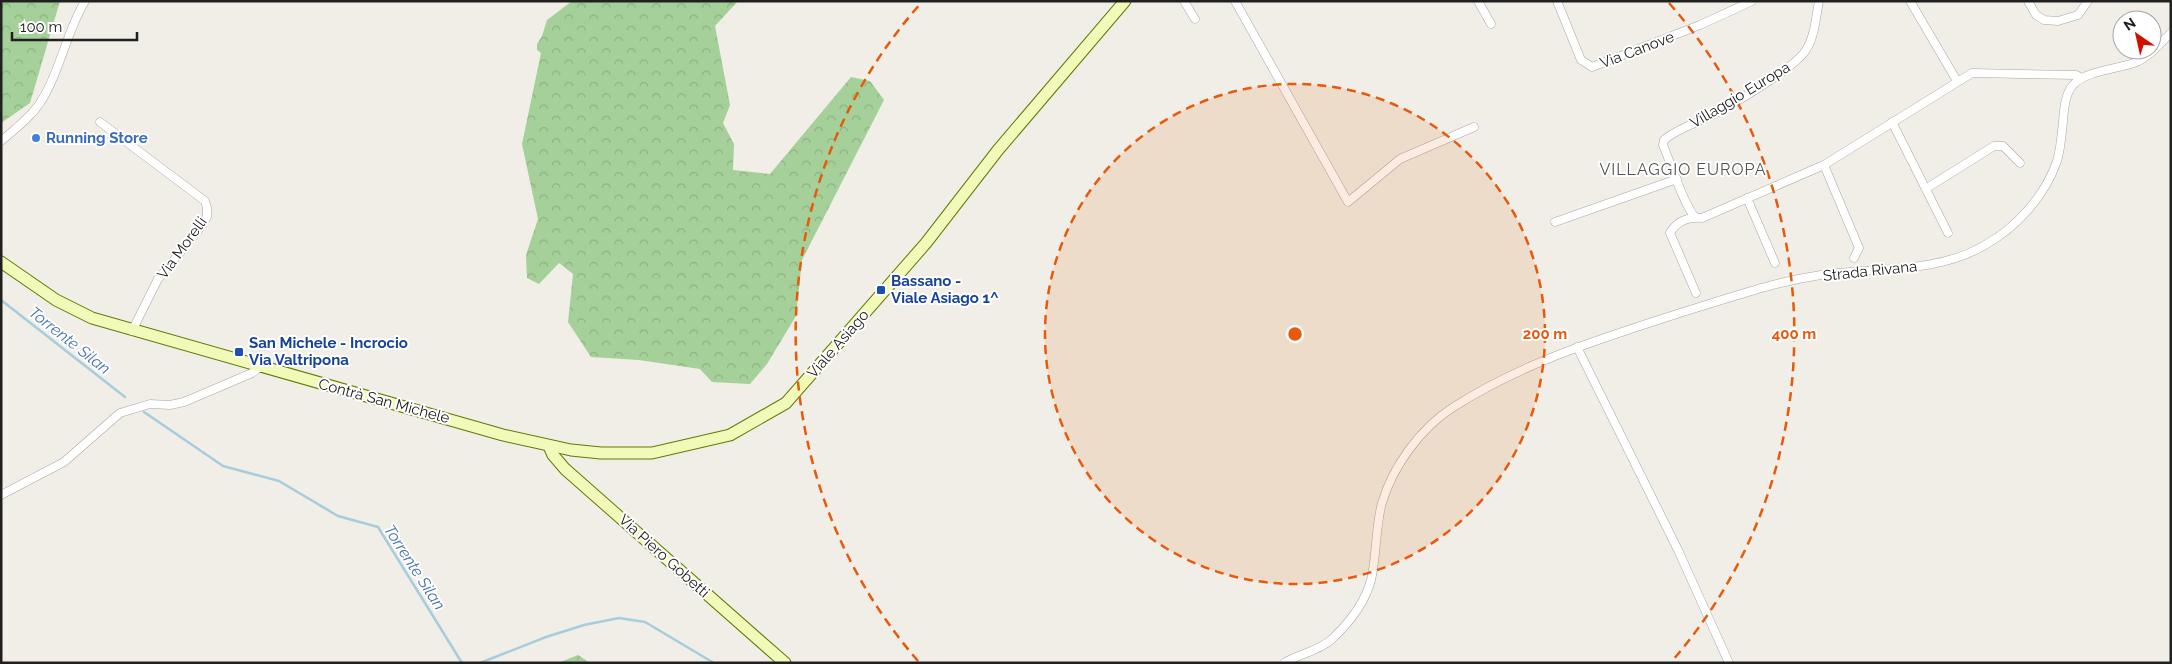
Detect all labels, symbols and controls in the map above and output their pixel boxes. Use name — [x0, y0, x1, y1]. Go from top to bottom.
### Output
scale bar — [12, 10, 138, 42]
north arrow — [2112, 10, 2162, 60]
text: N — [2121, 15, 2139, 34]
text: 100 m — [20, 18, 62, 36]
street label: Via Canove — [1597, 28, 1677, 72]
street label: Villaggio Europa — [1687, 58, 1793, 132]
place label: Running Store — [46, 129, 148, 147]
marker: Running Store — [30, 132, 42, 144]
district label: VILLAGGIO EUROPA — [1599, 160, 1767, 179]
street label: Via Morelli — [153, 213, 211, 283]
street label: Strada Rivana — [1822, 257, 1918, 285]
place label: Bassano - Viale Asiago 1^ — [891, 272, 999, 307]
marker: Bassano - Viale Asiago 1^ — [875, 284, 887, 296]
water label: Torrente Silan — [25, 303, 114, 378]
street label: Viale Asiago — [803, 306, 873, 382]
centre of rings — [1286, 325, 1304, 343]
text: 200 m — [1523, 325, 1567, 343]
text: 400 m — [1772, 325, 1816, 343]
place label: San Michele - Incrocio Via Valtripona — [249, 334, 408, 369]
marker: San Michele - Incrocio Via Valtripona — [233, 346, 245, 358]
street label: Contrà San Michele — [316, 375, 452, 427]
street label: Via Piero Gobetti — [615, 511, 713, 601]
water label: Torrente Silan — [380, 521, 449, 614]

